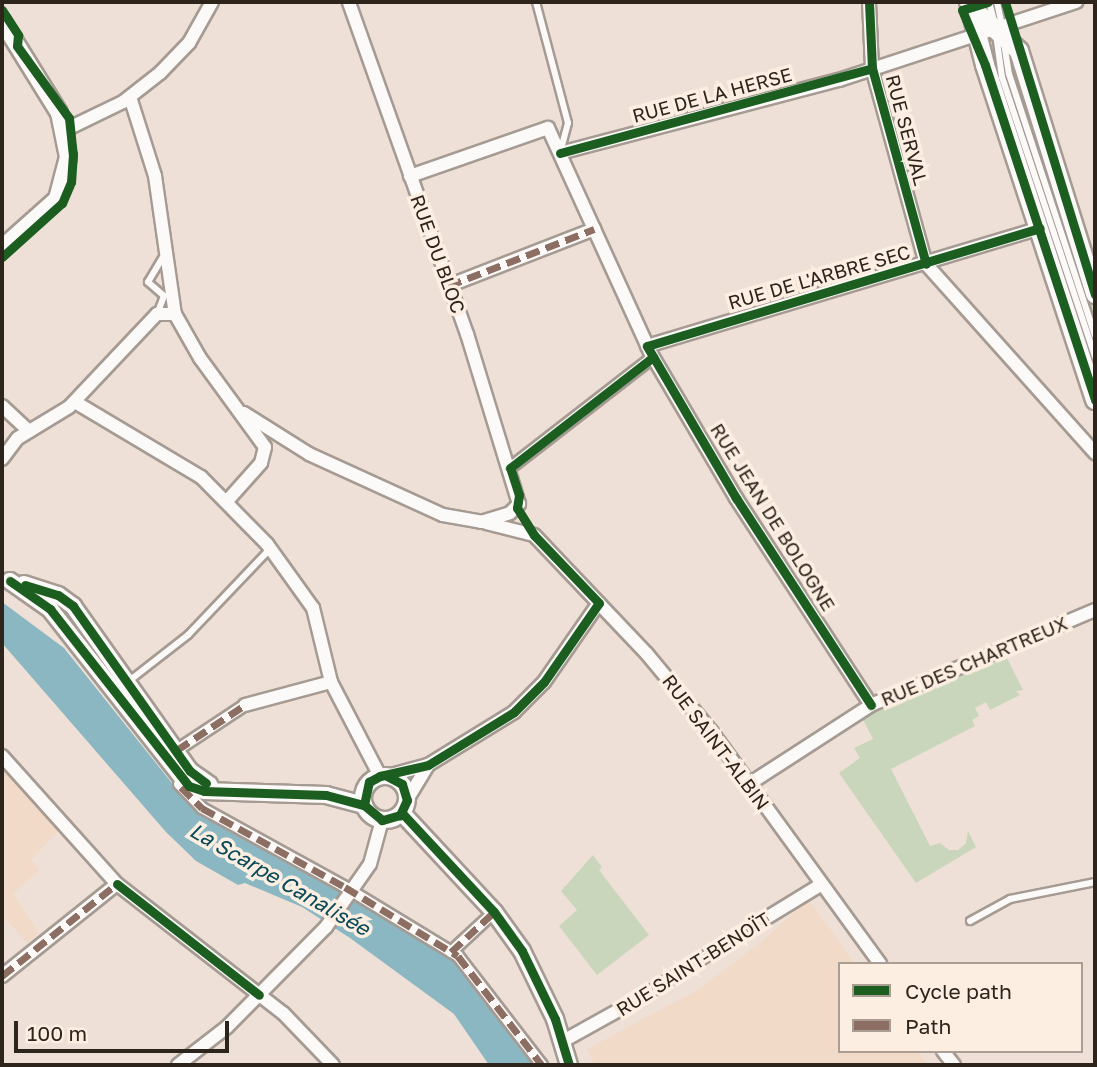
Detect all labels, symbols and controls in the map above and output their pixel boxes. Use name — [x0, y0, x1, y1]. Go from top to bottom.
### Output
street label: RUE DE LA HERSE — [630, 63, 794, 127]
street label: RUE SERVAL — [881, 72, 933, 188]
street label: RUE DU BLOC — [406, 192, 470, 316]
street label: RUE DE L'ARBRE SEC — [725, 240, 913, 314]
street label: RUE JEAN DE BOLOGNE — [706, 419, 840, 615]
street label: RUE DES CHARTREUX — [877, 611, 1071, 711]
street label: RUE SAINT-ALBIN — [658, 670, 774, 814]
water label: La Scarpe Canalisée — [186, 817, 374, 941]
street label: RUE SAINT-BENOÏT — [612, 907, 774, 1021]
legend — [838, 962, 1083, 1053]
text: Cycle path — [905, 978, 1012, 1004]
scale bar — [18, 1007, 233, 1052]
text: Path — [905, 1013, 952, 1039]
text: 100 m — [27, 1020, 87, 1046]

